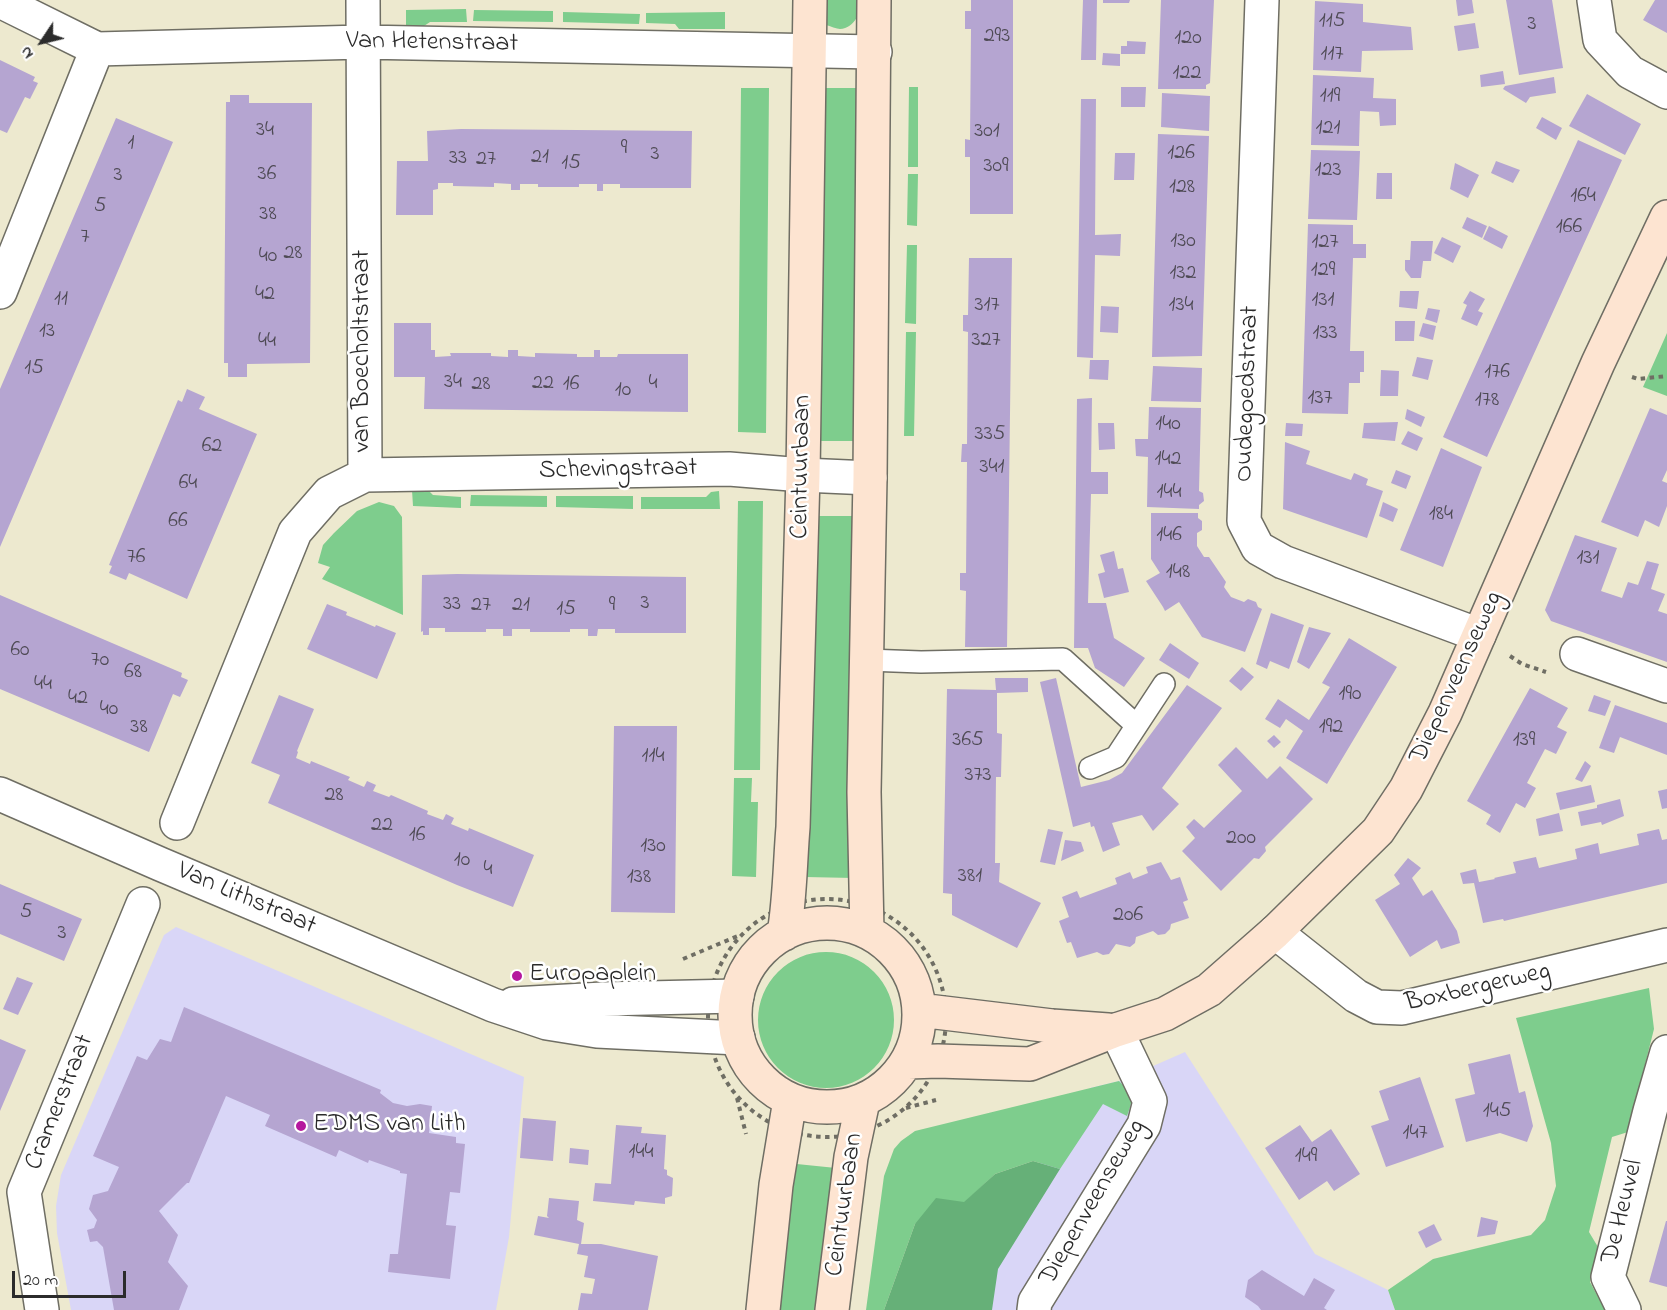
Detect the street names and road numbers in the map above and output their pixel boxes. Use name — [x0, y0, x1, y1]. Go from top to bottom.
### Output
street label: Van Hetenstraat — [346, 27, 518, 61]
street label: van Boecholtstraat — [348, 250, 380, 452]
street label: Oudegoedstraat — [1230, 305, 1268, 483]
street label: Ceintuurbaan — [786, 395, 820, 539]
street label: Schevingstraat — [539, 454, 697, 488]
street label: Diepenveenseweg — [1405, 587, 1511, 769]
street label: Van Lithstraat — [172, 857, 320, 943]
street label: Boxbergerweg — [1402, 957, 1554, 1021]
street label: Cramerstraat — [20, 1031, 102, 1175]
street label: Diepenveenseweg — [1034, 1115, 1154, 1291]
street label: Ceintuurbaan — [821, 1131, 871, 1279]
street label: De Heuvel — [1596, 1157, 1652, 1267]

